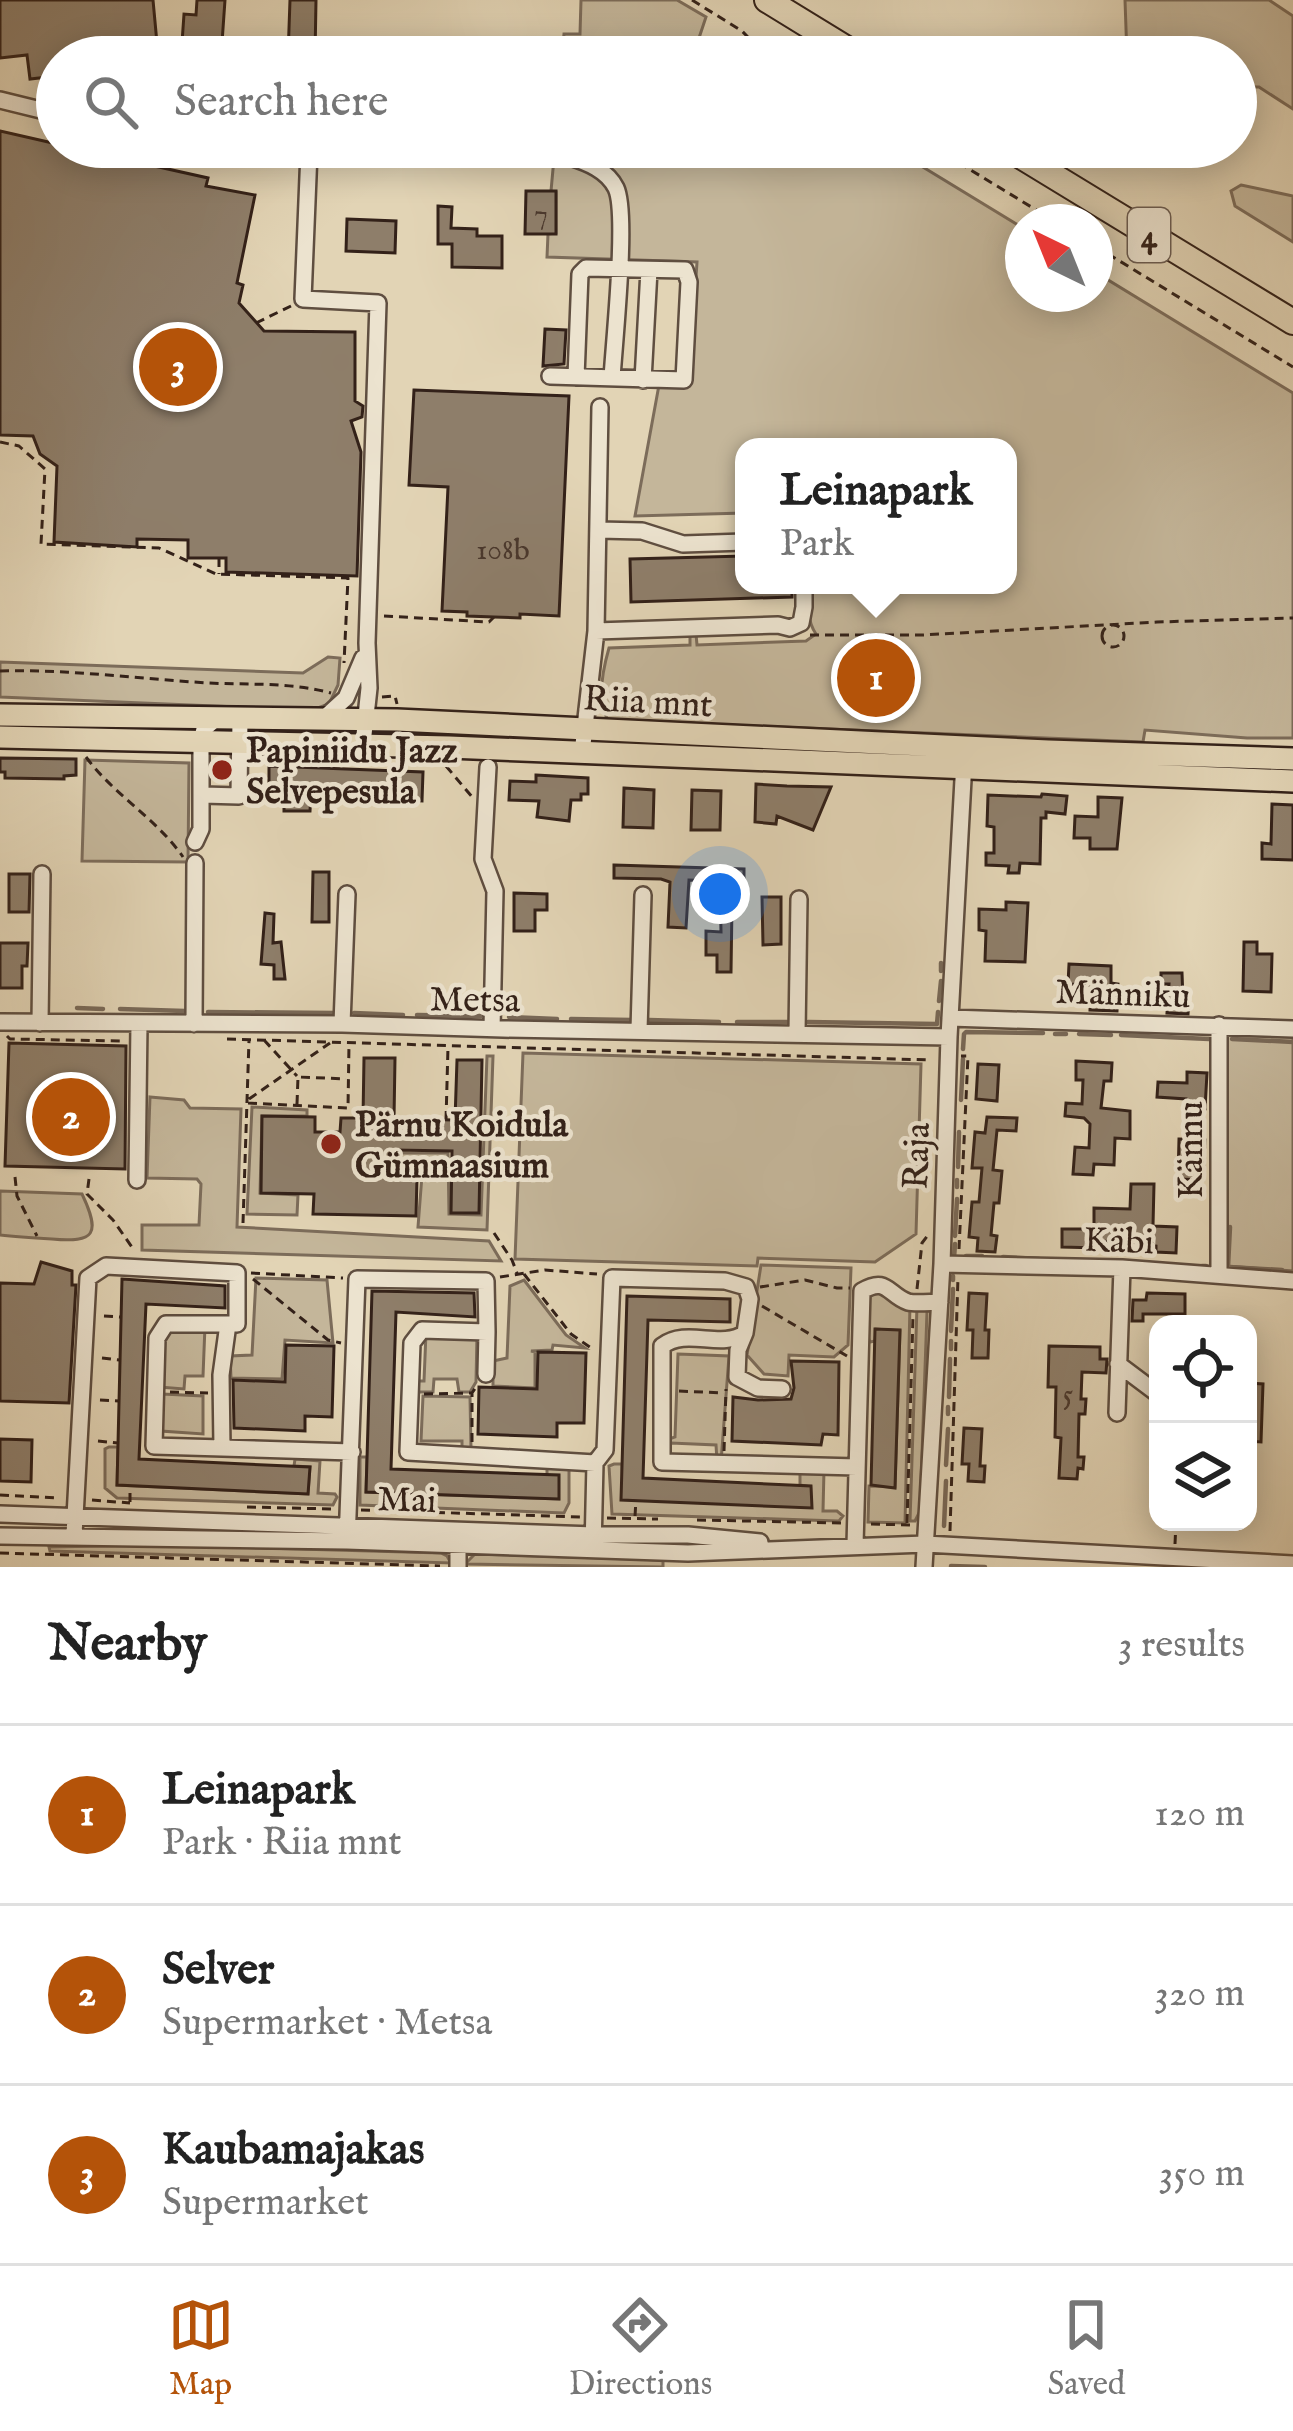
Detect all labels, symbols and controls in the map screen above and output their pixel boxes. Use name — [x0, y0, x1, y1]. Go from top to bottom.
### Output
search box — [36, 36, 1257, 168]
icon: search — [78, 69, 144, 135]
text: Search here — [174, 74, 388, 131]
house number: 7 — [534, 196, 548, 234]
north arrow — [1005, 204, 1113, 312]
road number: 4 — [1128, 208, 1170, 262]
pin: 3 — [139, 322, 217, 412]
popup — [735, 438, 1017, 594]
text: Leinapark — [780, 463, 972, 520]
text: Park — [780, 520, 854, 569]
house number: 108b — [476, 532, 530, 570]
pin: 1 — [837, 633, 915, 723]
street label: Riia mnt — [582, 677, 714, 729]
place label: Papiniidu Jazz Selvepesula — [246, 729, 458, 816]
marker: Papiniidu Jazz Selvepesula — [209, 757, 235, 783]
your location — [690, 864, 750, 924]
street label: Männiku — [1054, 970, 1191, 1020]
street label: Metsa — [429, 977, 521, 1025]
pin: 2 — [32, 1072, 110, 1162]
street label: Kännu — [1169, 1101, 1215, 1199]
place label: Pärnu Koidula Gümnaasium — [355, 1103, 569, 1190]
street label: Raja — [894, 1121, 942, 1190]
marker: Pärnu Koidula Gümnaasium — [318, 1131, 344, 1157]
street label: Käbi — [1083, 1218, 1155, 1266]
map controls — [1149, 1315, 1257, 1531]
button: locate — [1149, 1315, 1257, 1423]
house number: 5 — [1063, 1377, 1074, 1415]
button: layers — [1149, 1423, 1257, 1531]
street label: Mai — [377, 1477, 437, 1525]
text: Nearby — [48, 1613, 207, 1678]
text: 3 results — [1118, 1621, 1245, 1670]
text: Leinapark — [162, 1762, 355, 1819]
text: 1 — [80, 1790, 94, 1839]
text: 120 m — [1154, 1790, 1245, 1839]
text: Park · Riia mnt — [162, 1819, 402, 1868]
text: Selver — [162, 1942, 274, 1999]
text: 2 — [78, 1970, 96, 2019]
text: 320 m — [1154, 1970, 1245, 2019]
text: Supermarket · Metsa — [162, 1999, 492, 2048]
text: Kaubamajakas — [162, 2122, 425, 2179]
text: 3 — [80, 2150, 94, 2199]
text: 350 m — [1159, 2150, 1245, 2199]
text: Supermarket — [162, 2179, 369, 2228]
tab: Map — [168, 2292, 234, 2406]
tab: Directions — [569, 2292, 712, 2406]
tab: Saved — [1047, 2292, 1125, 2406]

